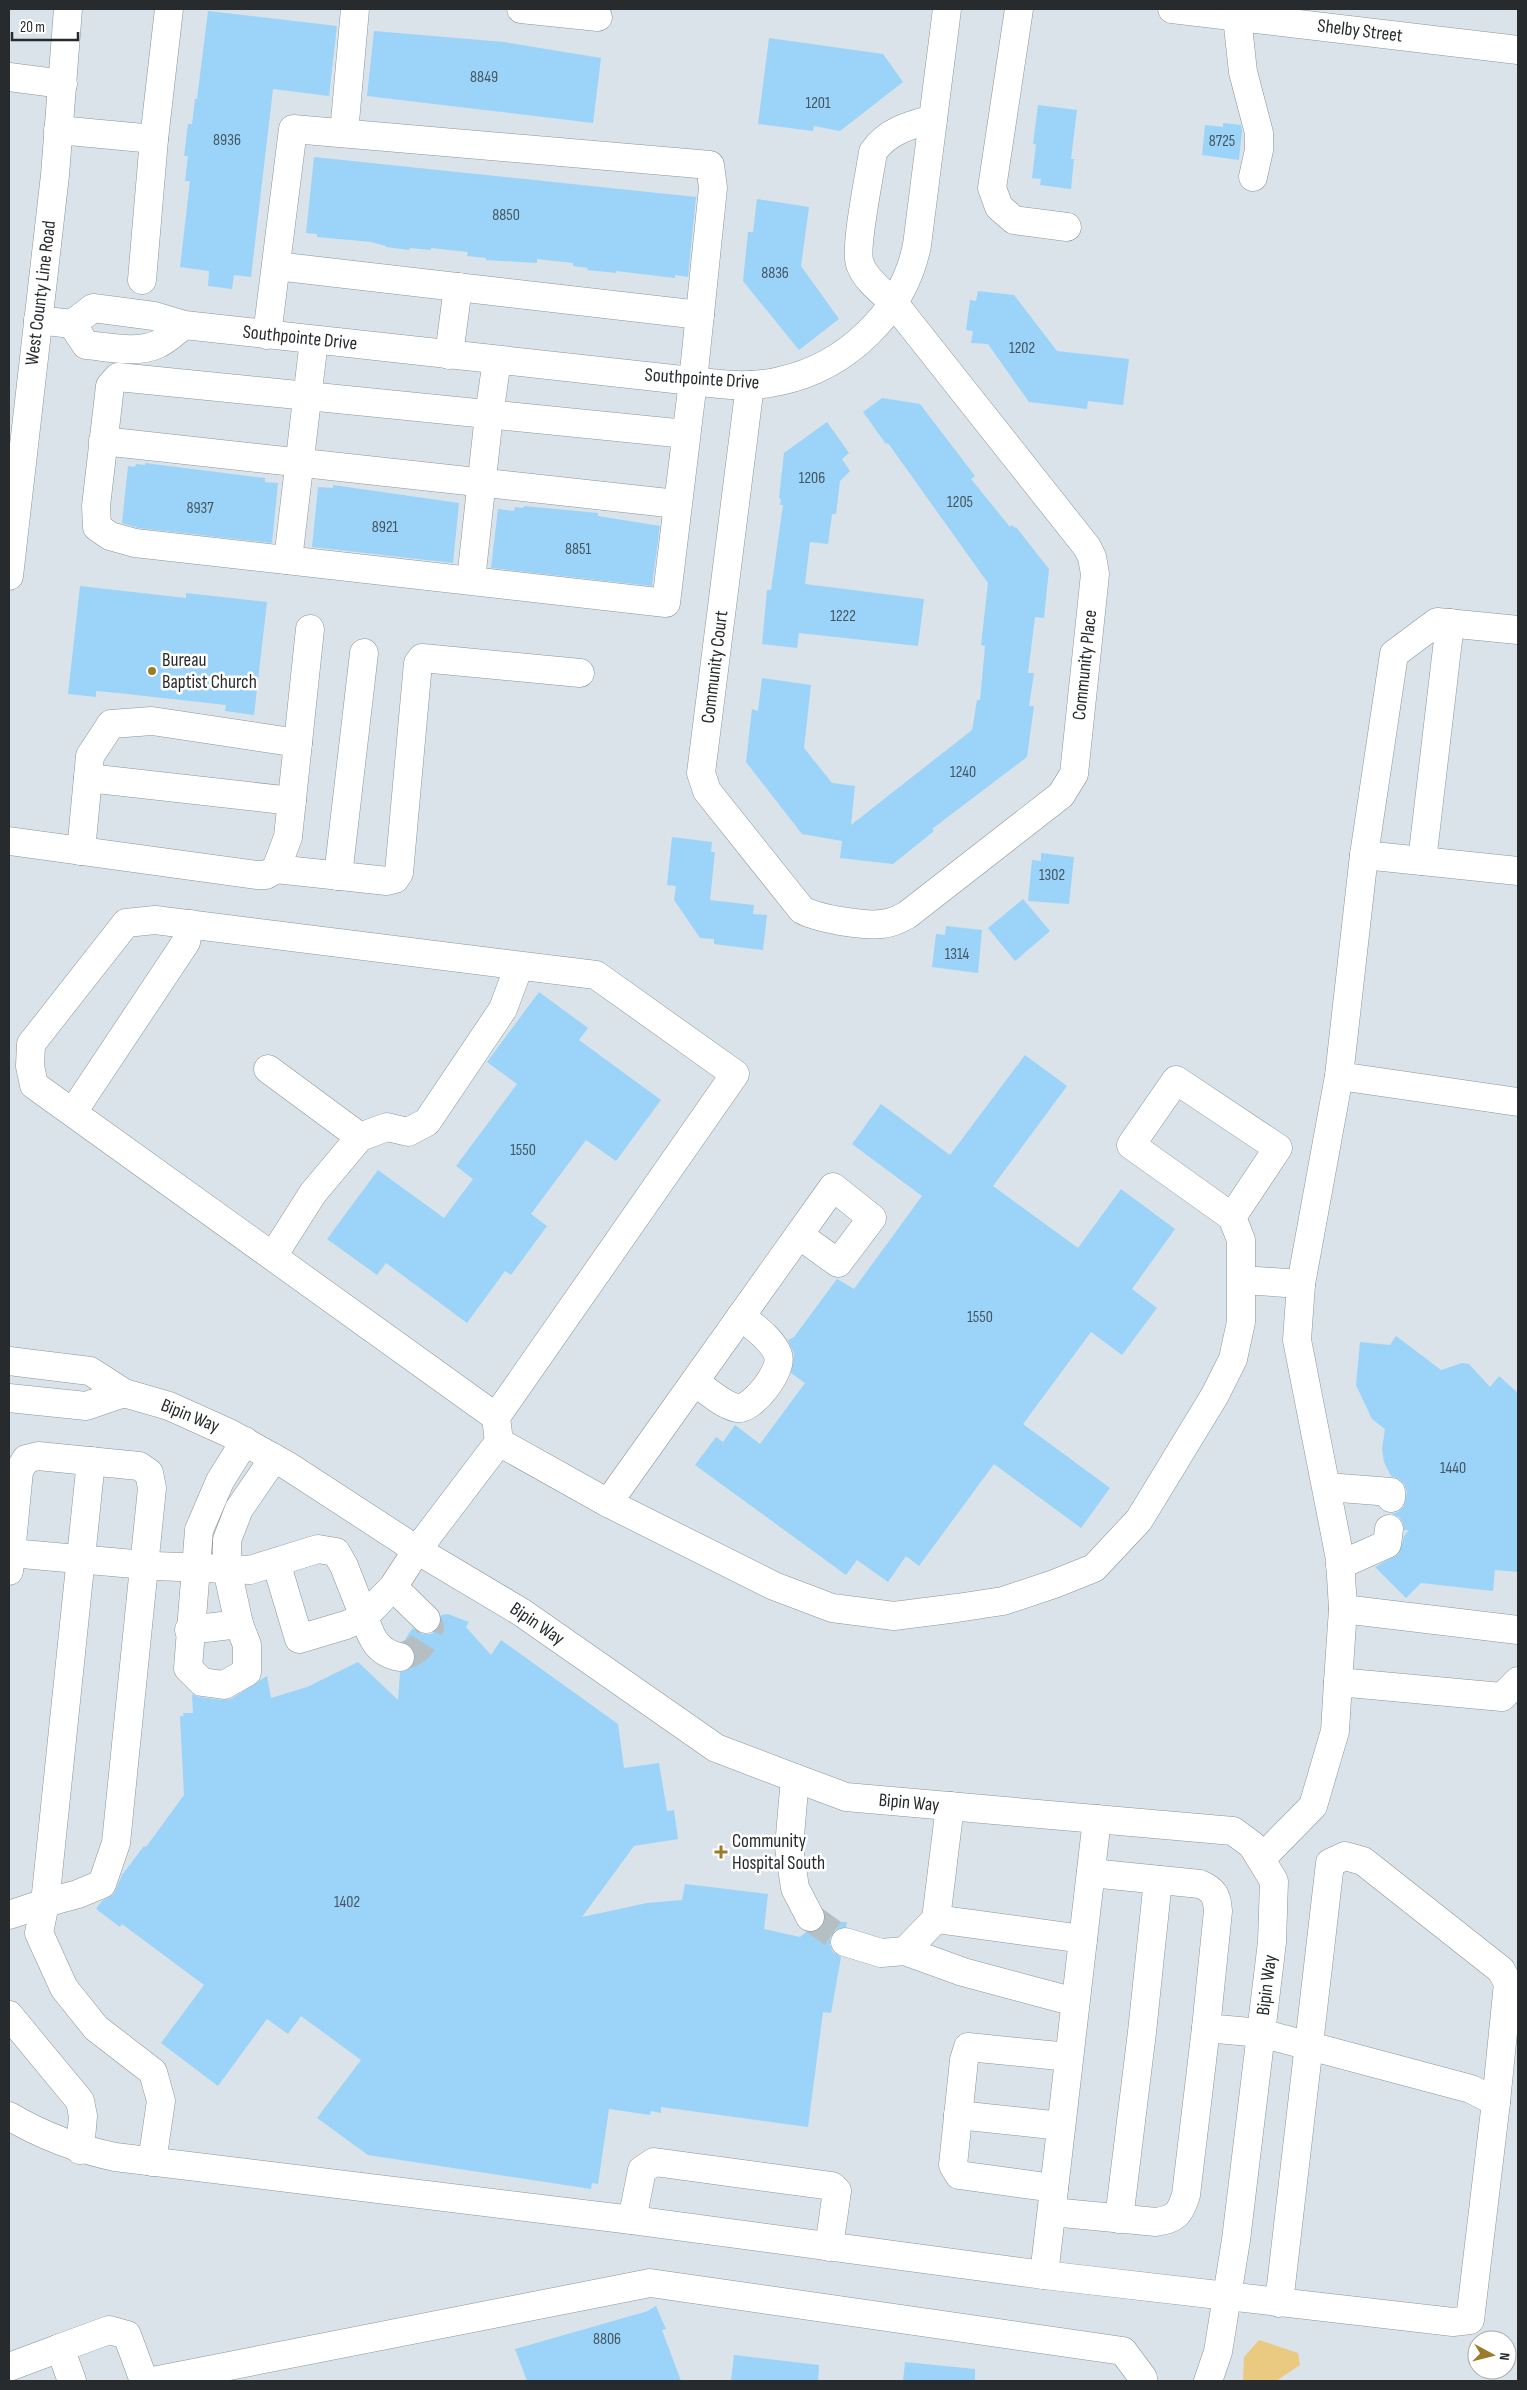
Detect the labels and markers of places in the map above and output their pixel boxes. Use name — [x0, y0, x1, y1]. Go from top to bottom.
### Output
place label: Bureau Baptist Church — [162, 649, 257, 694]
marker: Bureau Baptist Church — [146, 665, 158, 677]
place label: Community Hospital South — [732, 1830, 825, 1875]
marker: Community Hospital South — [714, 1845, 728, 1859]

